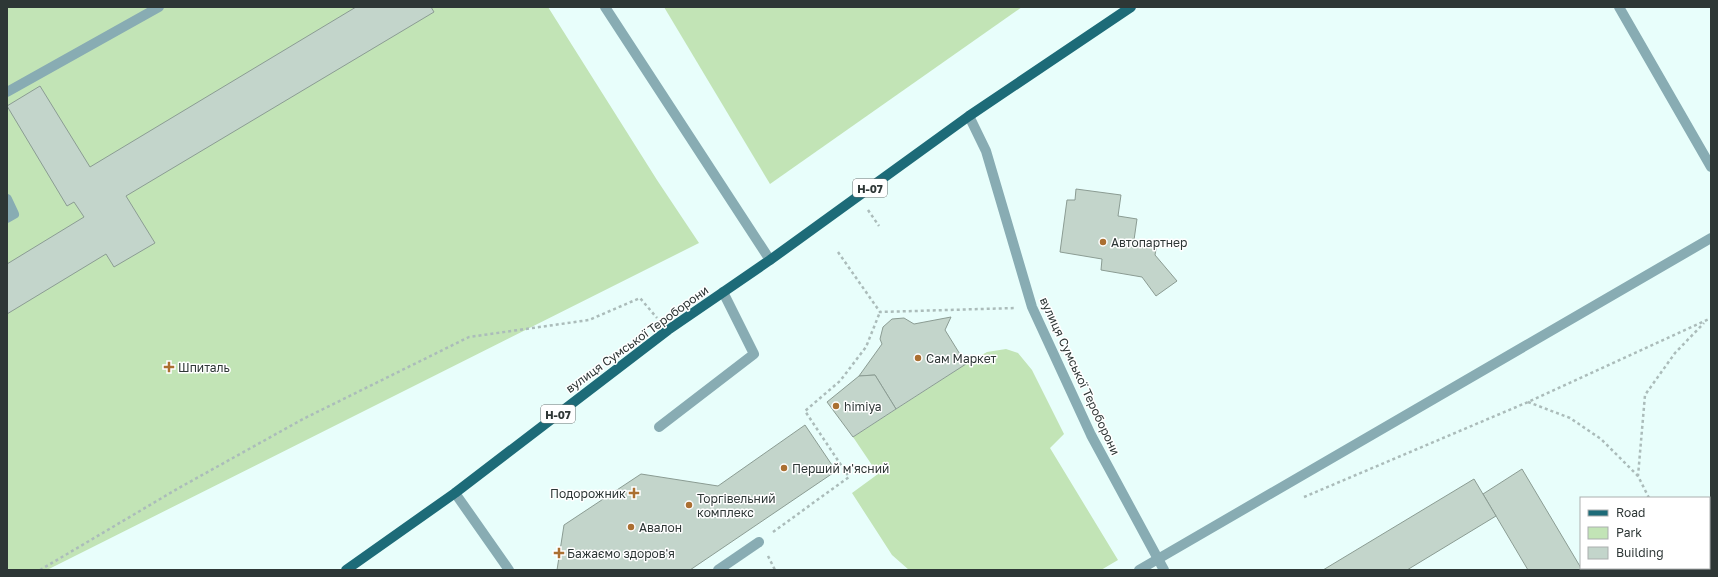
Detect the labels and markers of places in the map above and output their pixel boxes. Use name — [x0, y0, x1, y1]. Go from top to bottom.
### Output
place label: Автопартнер — [1111, 235, 1187, 250]
marker: Автопартнер — [1098, 237, 1108, 247]
place label: Сам Маркет — [926, 351, 997, 366]
marker: Сам Маркет — [913, 353, 923, 363]
place label: Шпиталь — [178, 360, 230, 375]
marker: Шпиталь — [163, 361, 175, 373]
place label: himiya — [844, 399, 882, 414]
marker: himiya — [831, 401, 841, 411]
place label: Перший м'ясний — [792, 461, 889, 476]
marker: Перший м'ясний — [779, 463, 789, 473]
place label: Подорожник — [550, 486, 626, 501]
marker: Подорожник — [629, 488, 639, 498]
place label: Торгівельний комплекс — [697, 491, 776, 520]
marker: Торгівельний комплекс — [684, 500, 694, 510]
place label: Авалон — [639, 520, 682, 535]
marker: Авалон — [626, 522, 636, 532]
place label: Бажаємо здоров'я — [567, 546, 675, 561]
marker: Бажаємо здоров'я — [554, 548, 564, 558]

